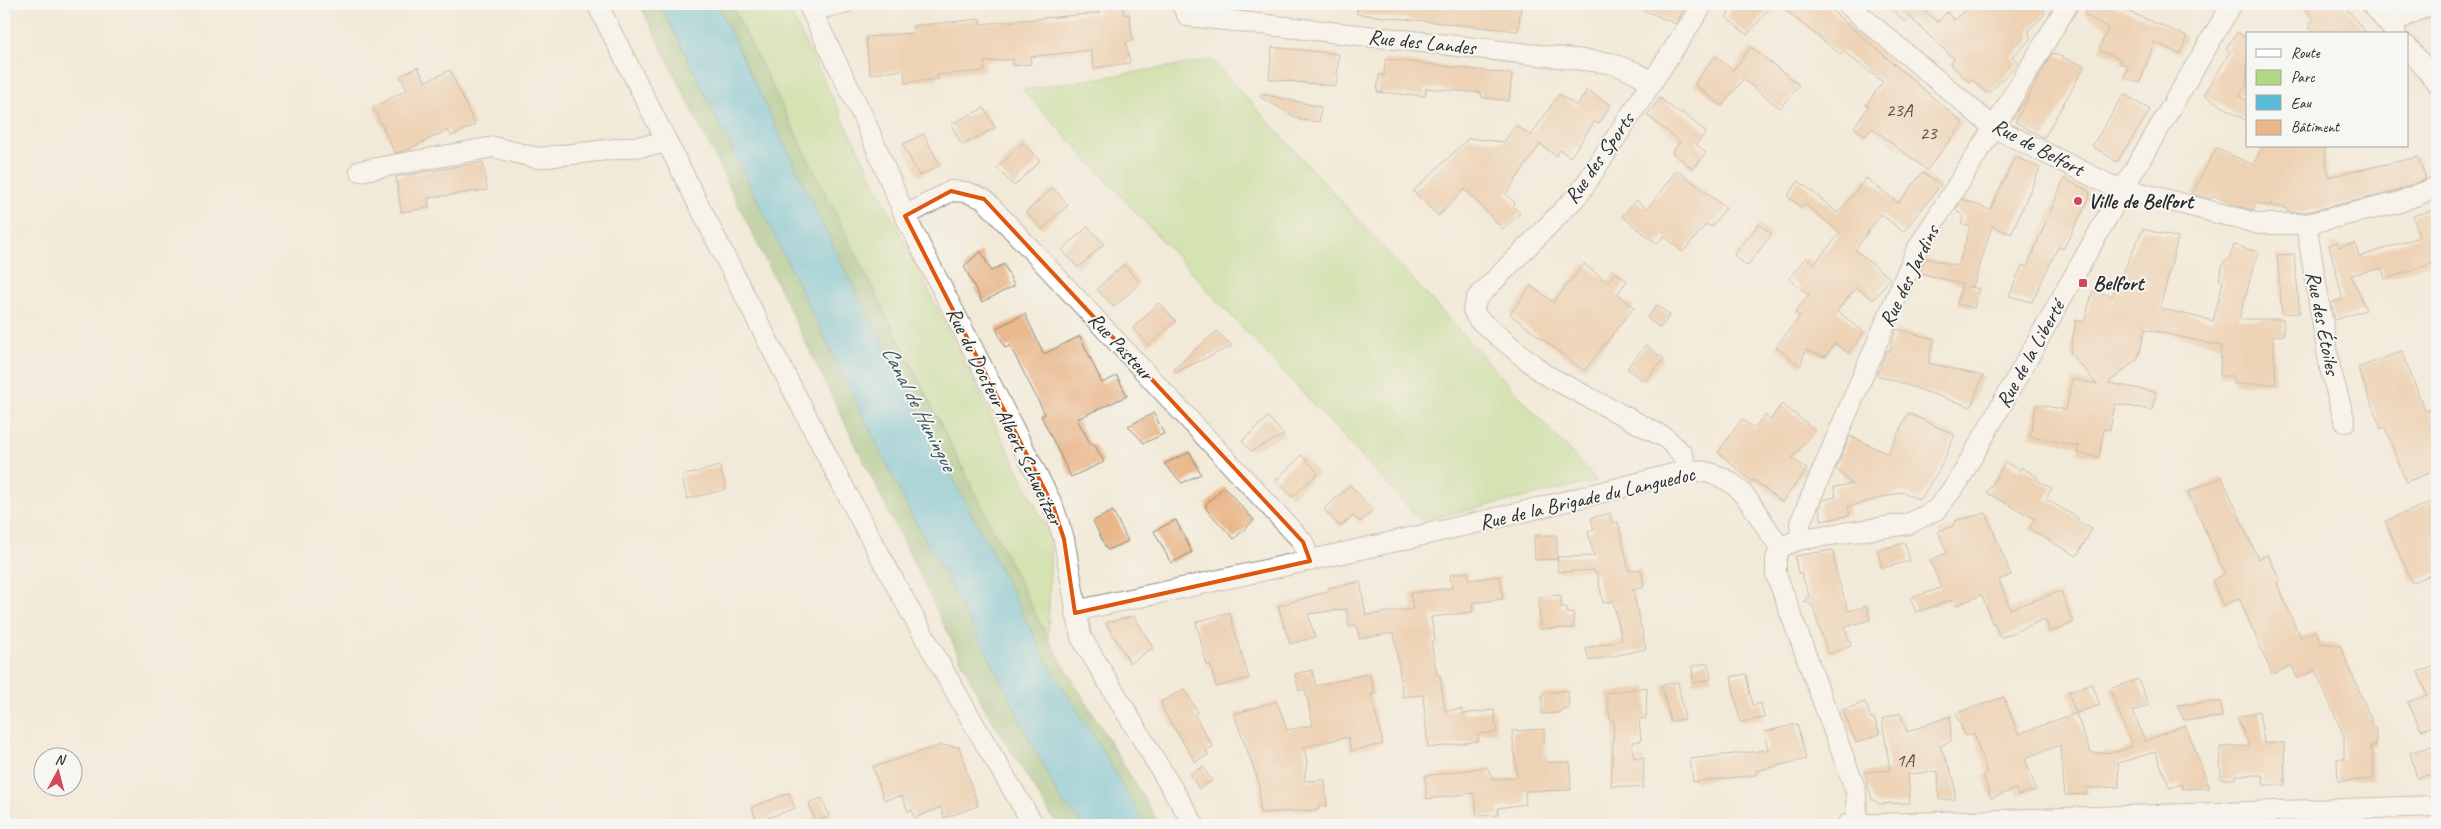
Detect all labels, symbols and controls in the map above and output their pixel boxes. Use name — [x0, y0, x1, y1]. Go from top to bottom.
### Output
street label: Rue des Landes — [1367, 23, 1479, 61]
legend — [2246, 32, 2408, 148]
text: Route — [2291, 44, 2321, 63]
text: Parc — [2291, 68, 2315, 87]
text: Eau — [2291, 94, 2312, 113]
house number: 23A — [1886, 98, 1914, 122]
street label: Rue des Sports — [1558, 106, 1641, 208]
street label: Rue de Belfort — [1988, 112, 2090, 183]
text: Bâtiment — [2291, 118, 2341, 137]
house number: 23 — [1919, 121, 1938, 145]
place label: Ville de Belfort — [2088, 188, 2195, 214]
marker: Ville de Belfort — [2072, 195, 2084, 207]
street label: Rue des Jardins — [1873, 219, 1945, 331]
street label: Rue des Étoiles — [2300, 269, 2346, 379]
place label: Belfort — [2093, 270, 2145, 296]
marker: Belfort — [2077, 277, 2089, 289]
street label: Rue de la Liberté — [1990, 293, 2072, 412]
street label: Rue du Docteur Albert Schweitzer — [941, 303, 1070, 531]
street label: Rue Pasteur — [1083, 306, 1160, 387]
water label: Canal de Huningue — [876, 341, 964, 479]
street label: Rue de la Brigade du Languedoc — [1477, 460, 1699, 535]
north arrow — [32, 746, 82, 796]
house number: 1A — [1896, 748, 1916, 772]
text: N — [54, 751, 67, 769]

